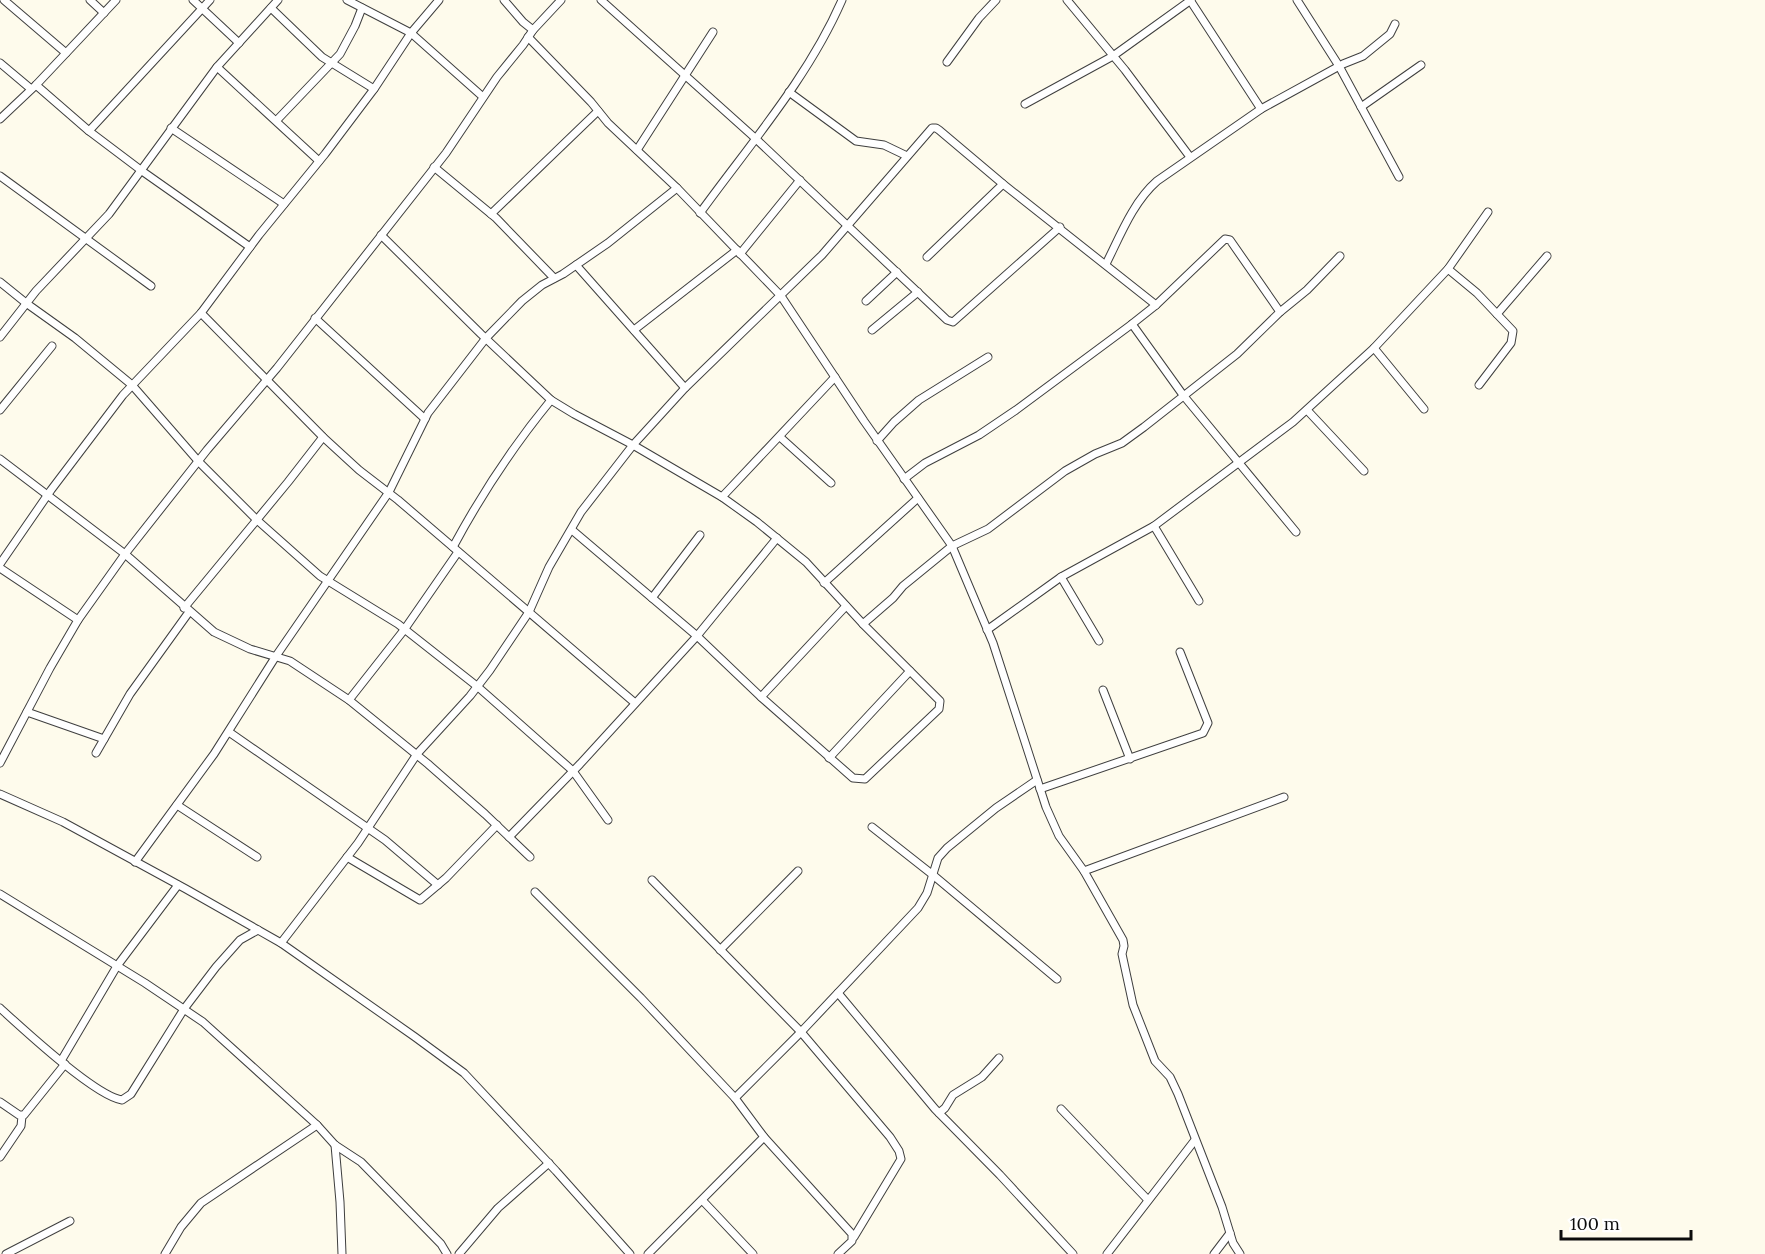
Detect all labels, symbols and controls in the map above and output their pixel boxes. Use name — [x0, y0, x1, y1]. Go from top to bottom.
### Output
scale bar — [1561, 1203, 1692, 1241]
text: 100 m — [1570, 1212, 1620, 1235]

